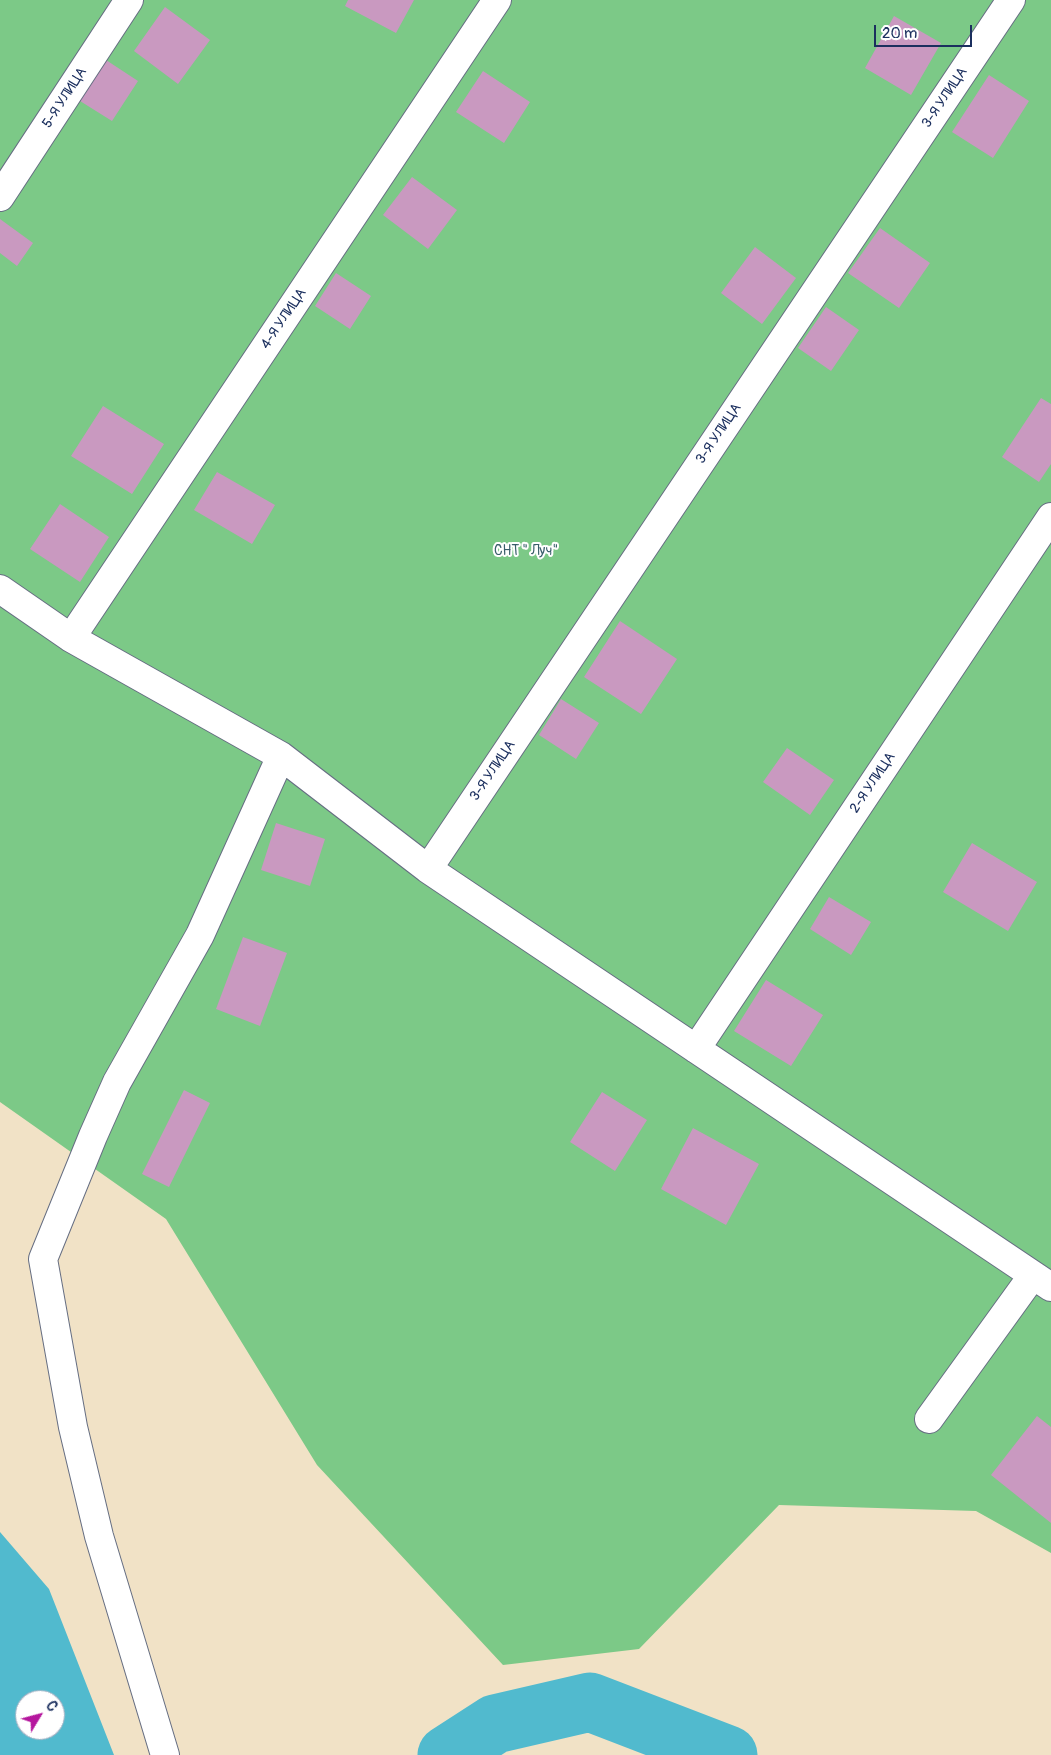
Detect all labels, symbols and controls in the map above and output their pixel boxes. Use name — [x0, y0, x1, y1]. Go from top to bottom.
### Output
scale bar — [876, 15, 974, 47]
text: 20 m — [882, 24, 917, 43]
street label: 5-Я УЛИЦА — [39, 65, 91, 131]
street label: 3-Я УЛИЦА — [919, 65, 971, 131]
street label: 4-Я УЛИЦА — [258, 286, 310, 352]
street label: 3-Я УЛИЦА — [693, 401, 745, 467]
park label: СНТ " Луч" — [494, 543, 558, 559]
street label: 3-Я УЛИЦА — [467, 738, 519, 804]
street label: 2-Я УЛИЦА — [847, 750, 899, 816]
north arrow — [15, 1690, 65, 1740]
text: С — [42, 1698, 61, 1715]

